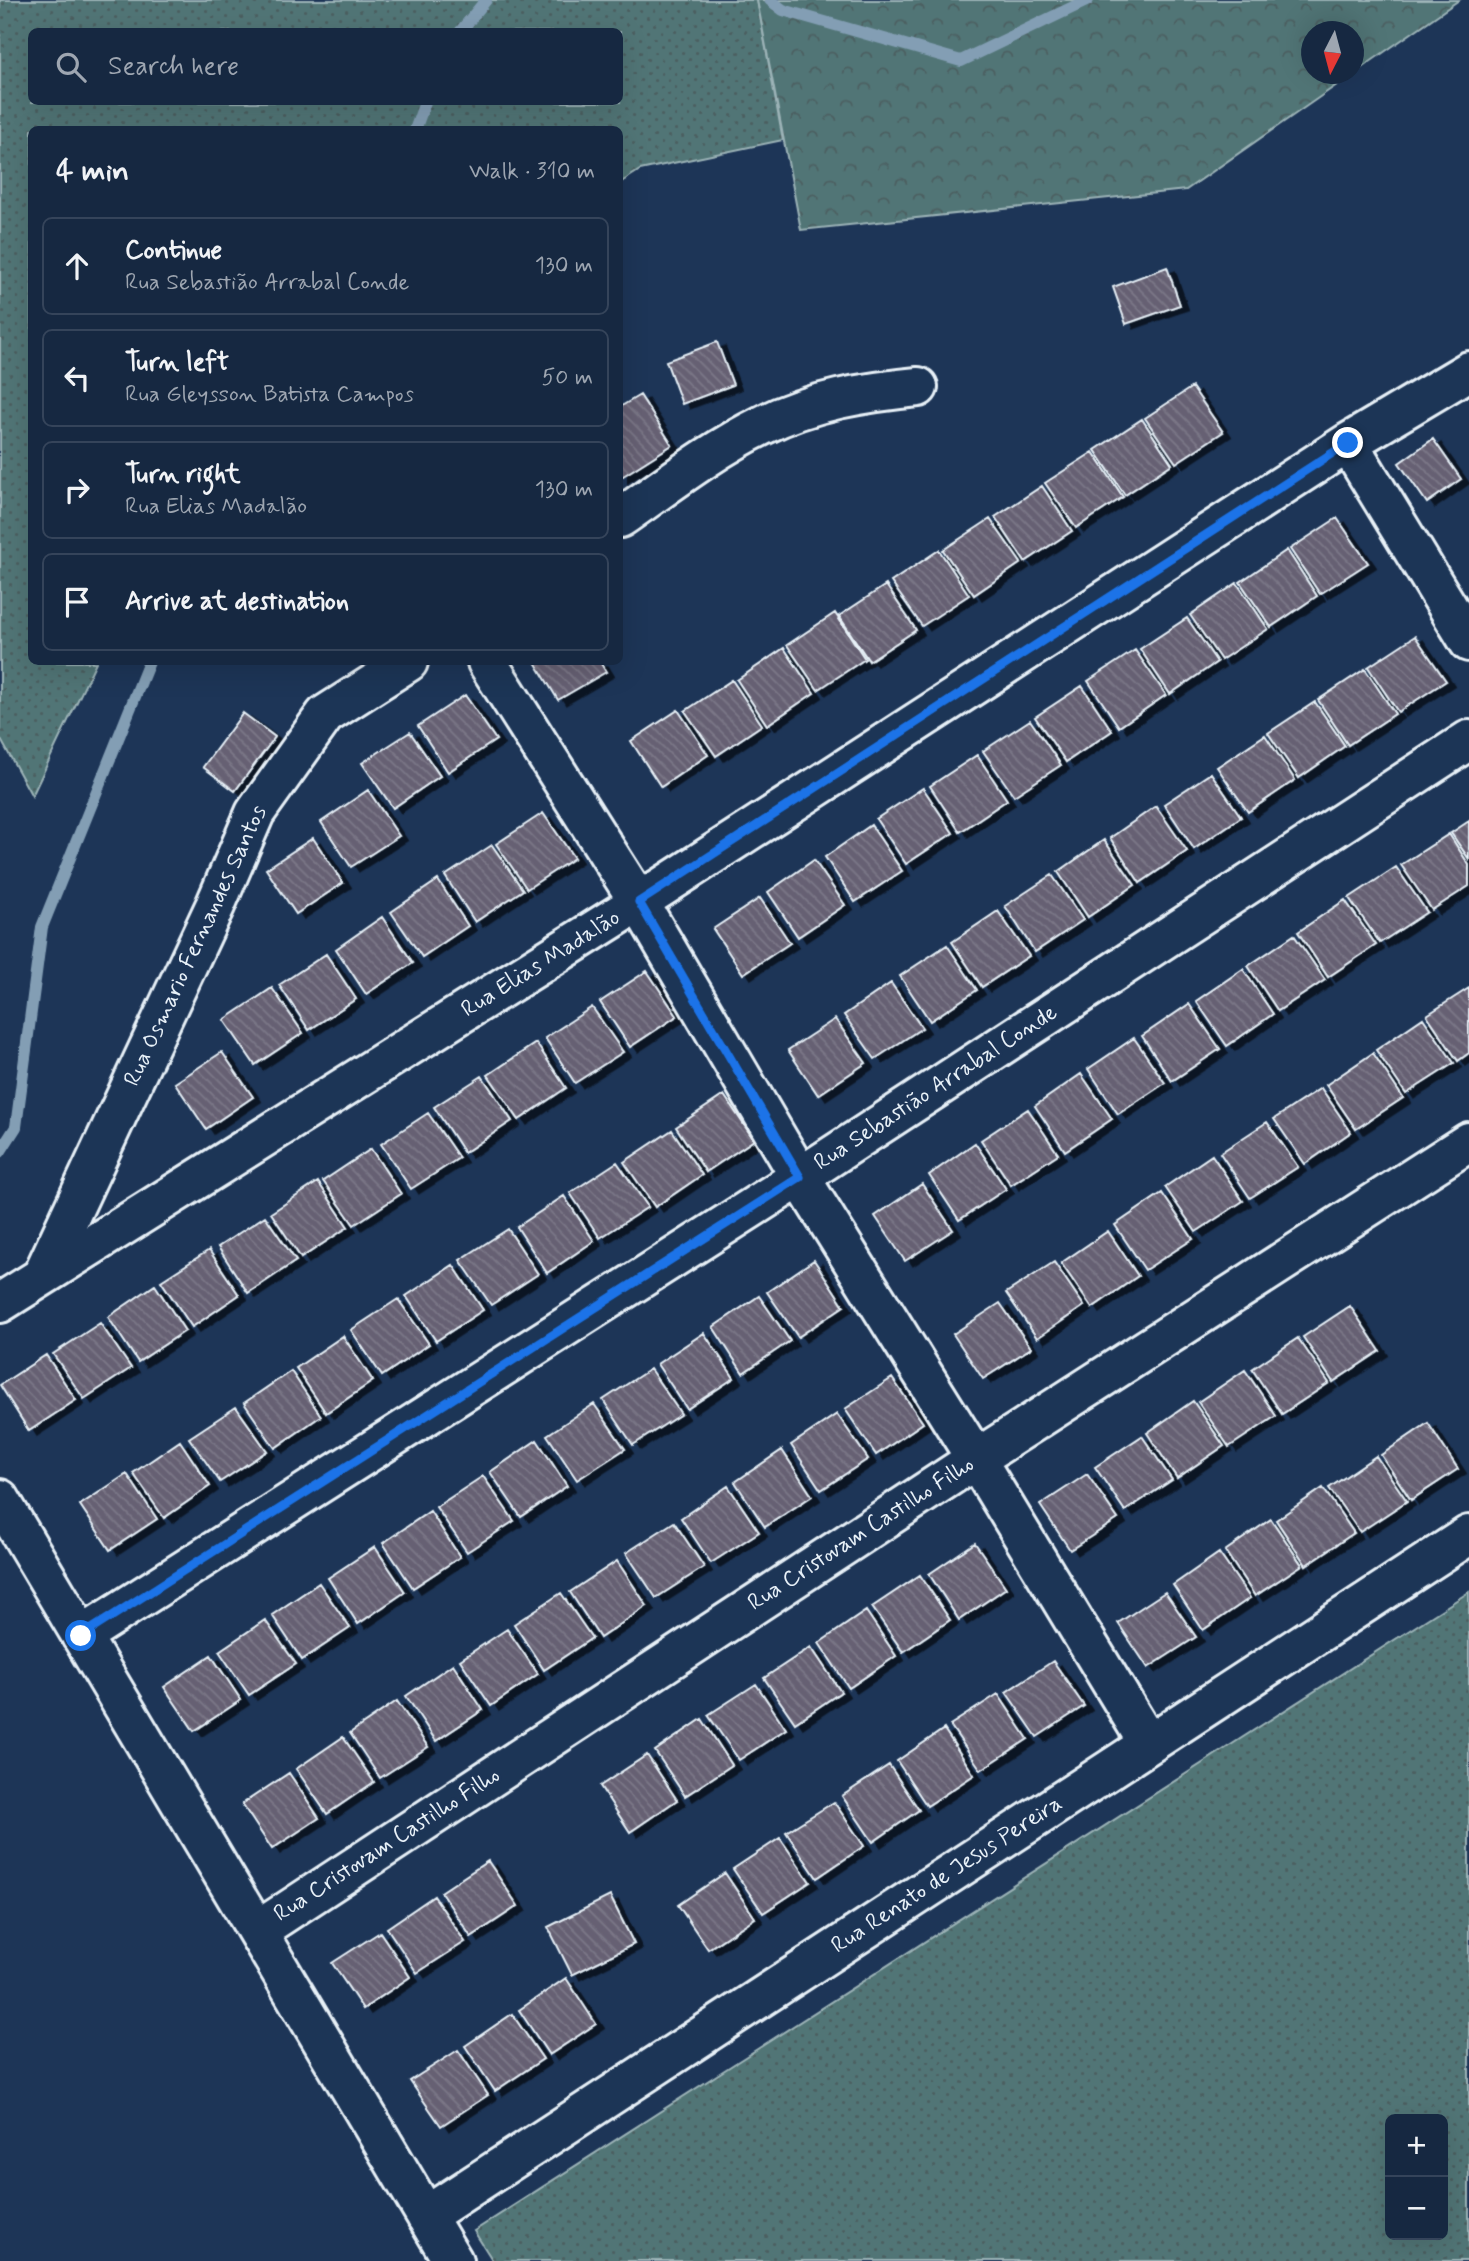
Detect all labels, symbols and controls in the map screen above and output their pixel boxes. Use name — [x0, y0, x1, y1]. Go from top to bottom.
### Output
north arrow — [1301, 21, 1364, 84]
search box — [28, 28, 623, 105]
icon: search — [52, 48, 90, 86]
text: Search here — [108, 50, 239, 84]
text: 4 min — [56, 152, 129, 191]
text: Walk · 310 m — [469, 157, 595, 187]
text: Continue — [125, 234, 222, 268]
icon: ahead — [58, 247, 96, 285]
text: 130 m — [535, 251, 593, 281]
text: Rua Sebastião Arrabal Conde — [125, 268, 409, 298]
text: Turn left — [125, 346, 229, 380]
icon: left — [58, 359, 96, 397]
text: 50 m — [542, 363, 593, 393]
text: Rua Gleysson Batista Campos — [125, 380, 414, 410]
route end — [1332, 427, 1363, 458]
text: Turn right — [125, 458, 241, 492]
icon: right — [58, 471, 96, 509]
text: 130 m — [535, 475, 593, 505]
text: Rua Elias Madalão — [125, 492, 307, 522]
icon: arrive — [58, 583, 96, 621]
text: Arrive at destination — [125, 585, 349, 619]
street label: Rua Osmario Fernandes Santos — [118, 801, 274, 1091]
street label: Rua Elias Madalão — [456, 903, 626, 1025]
street label: Rua Sebastião Arrabal Conde — [809, 998, 1064, 1178]
street label: Rua Cristovam Castilho Filho — [742, 1450, 980, 1618]
route start — [65, 1620, 96, 1651]
street label: Rua Cristovam Castilho Filho — [268, 1761, 506, 1929]
street label: Rua Renato de Jesus Pereira — [826, 1789, 1068, 1961]
map controls — [1385, 2114, 1448, 2240]
button: + — [1385, 2114, 1448, 2177]
button: − — [1385, 2177, 1448, 2240]

